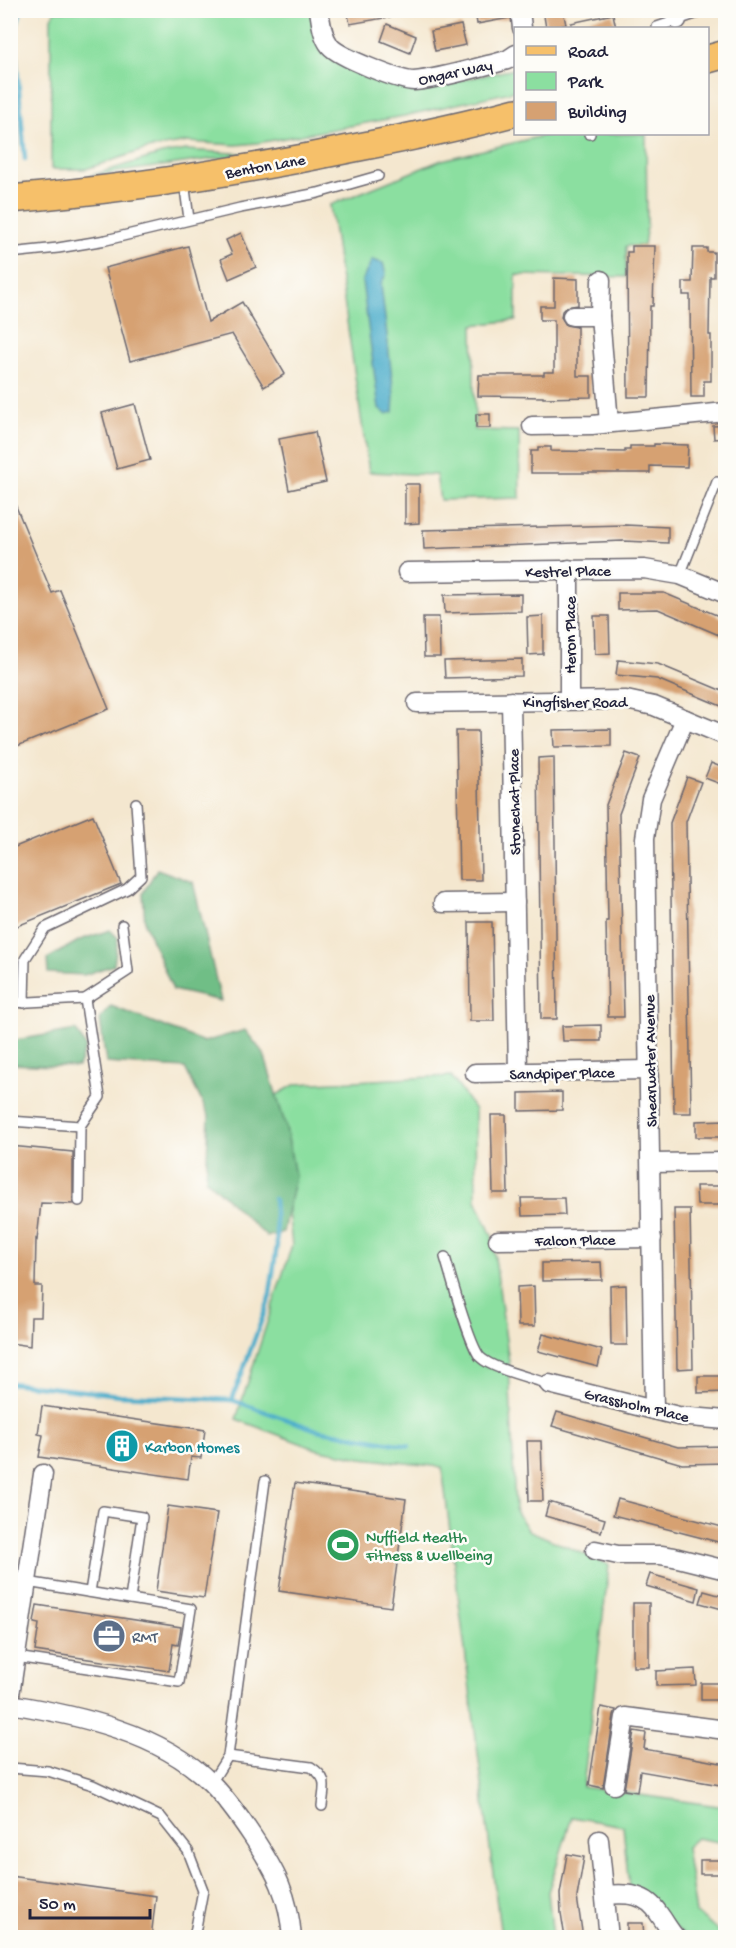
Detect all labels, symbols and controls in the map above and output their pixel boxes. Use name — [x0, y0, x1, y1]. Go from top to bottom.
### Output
legend — [514, 27, 709, 135]
text: Road — [568, 43, 609, 64]
street label: Ongar Way — [417, 57, 495, 92]
text: Park — [567, 73, 604, 94]
text: Building — [567, 103, 627, 124]
street label: Benton Lane — [223, 152, 308, 185]
street label: Kestrel Place — [525, 563, 612, 584]
street label: Heron Place — [563, 595, 582, 674]
street label: Kingfisher Road — [523, 695, 629, 714]
street label: Stonechat Place — [506, 748, 527, 855]
street label: Shearwater Avenue — [642, 994, 663, 1127]
street label: Sandpiper Place — [509, 1065, 616, 1086]
street label: Falcon Place — [534, 1232, 616, 1253]
street label: Grassholm Place — [582, 1386, 691, 1429]
building icon: Karbon Homes — [104, 1428, 140, 1464]
place label: Karbon Homes — [145, 1440, 241, 1459]
sports icon: Nuffield Health Fitness & Wellbeing — [325, 1527, 361, 1563]
place label: Nuffield Health Fitness & Wellbeing — [365, 1530, 493, 1567]
office icon: RMT — [91, 1618, 127, 1654]
place label: RMT — [132, 1630, 158, 1649]
scale bar — [30, 1882, 150, 1920]
text: 50 m — [39, 1895, 76, 1916]

